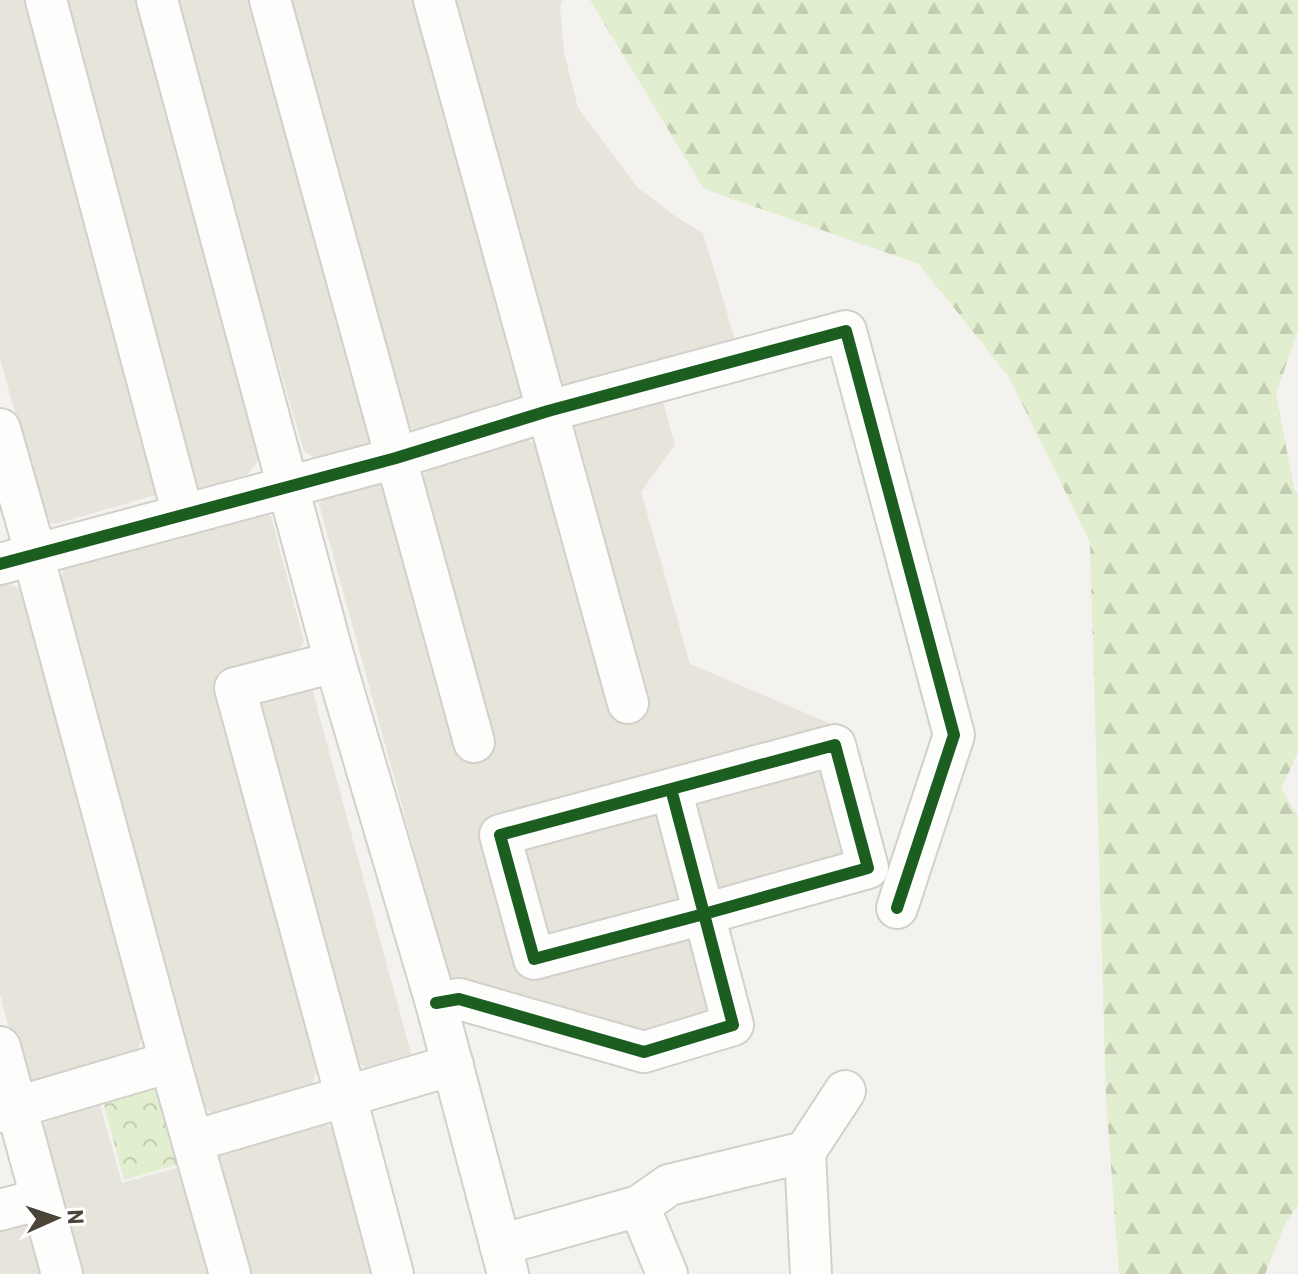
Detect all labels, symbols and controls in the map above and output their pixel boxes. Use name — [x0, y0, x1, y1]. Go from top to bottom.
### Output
north arrow — [16, 1178, 96, 1258]
text: N — [64, 1209, 90, 1225]

